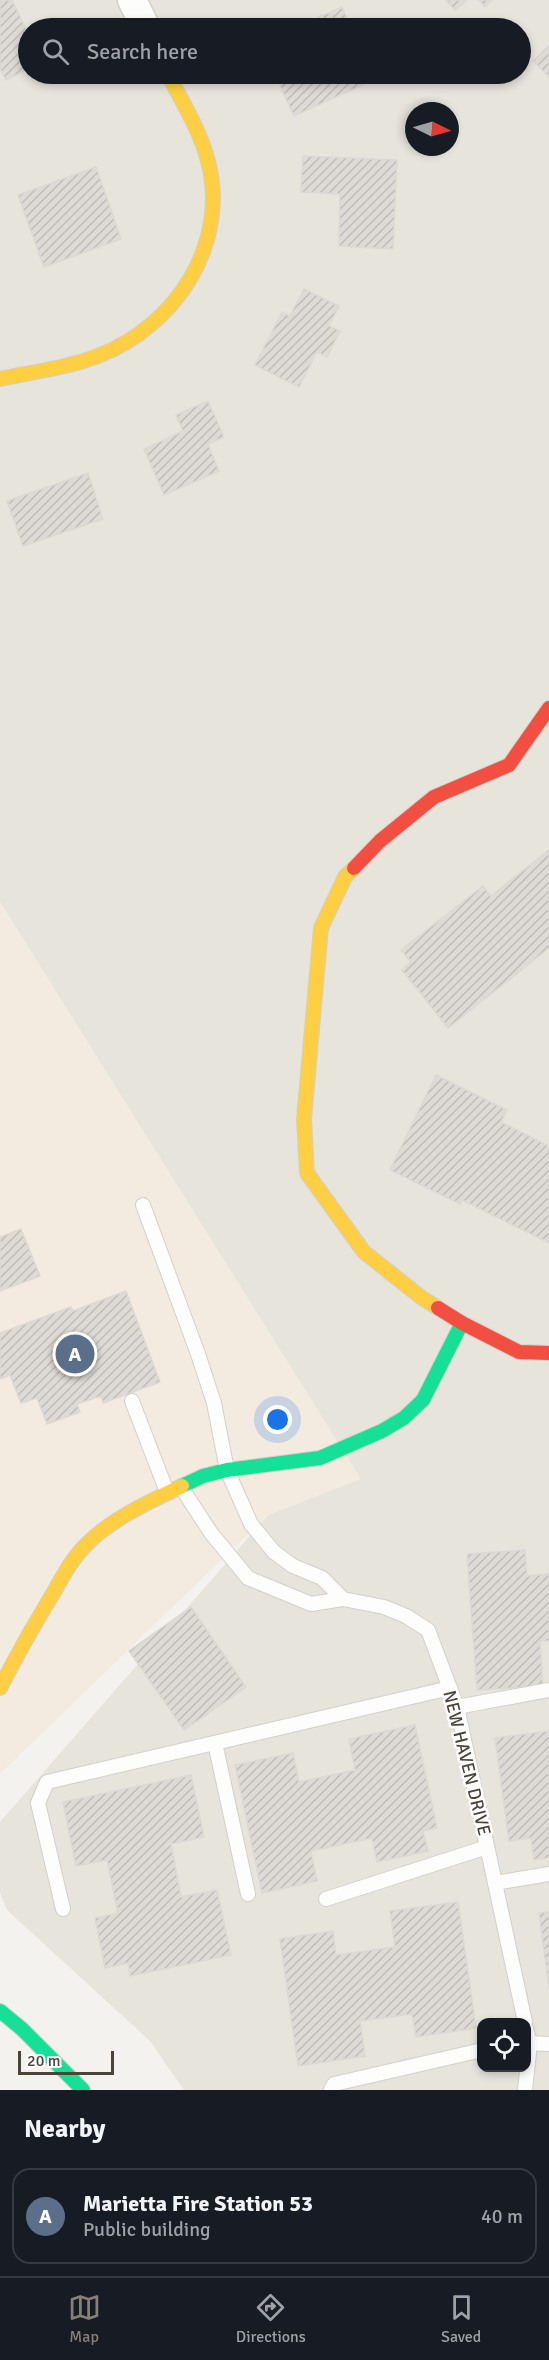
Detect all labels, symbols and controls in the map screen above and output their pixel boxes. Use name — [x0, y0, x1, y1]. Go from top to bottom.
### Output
search box — [18, 18, 531, 84]
icon: search — [39, 35, 72, 68]
text: Search here — [87, 38, 198, 65]
north arrow — [405, 102, 459, 156]
pin: A — [56, 1332, 94, 1376]
your location — [263, 1405, 292, 1434]
street label: NEW HAVEN DRIVE — [438, 1688, 496, 1838]
map controls — [477, 2018, 531, 2072]
button: locate — [477, 2018, 531, 2072]
scale bar — [18, 2048, 114, 2076]
text: 20 m — [27, 2051, 61, 2071]
text: Nearby — [24, 2113, 105, 2145]
text: Marietta Fire Station 53 — [83, 2190, 313, 2217]
text: A — [39, 2204, 52, 2229]
text: 40 m — [481, 2204, 523, 2229]
text: Public building — [83, 2217, 211, 2242]
tab: Map — [68, 2291, 101, 2347]
tab: Directions — [236, 2291, 306, 2347]
tab: Saved — [441, 2291, 481, 2347]

